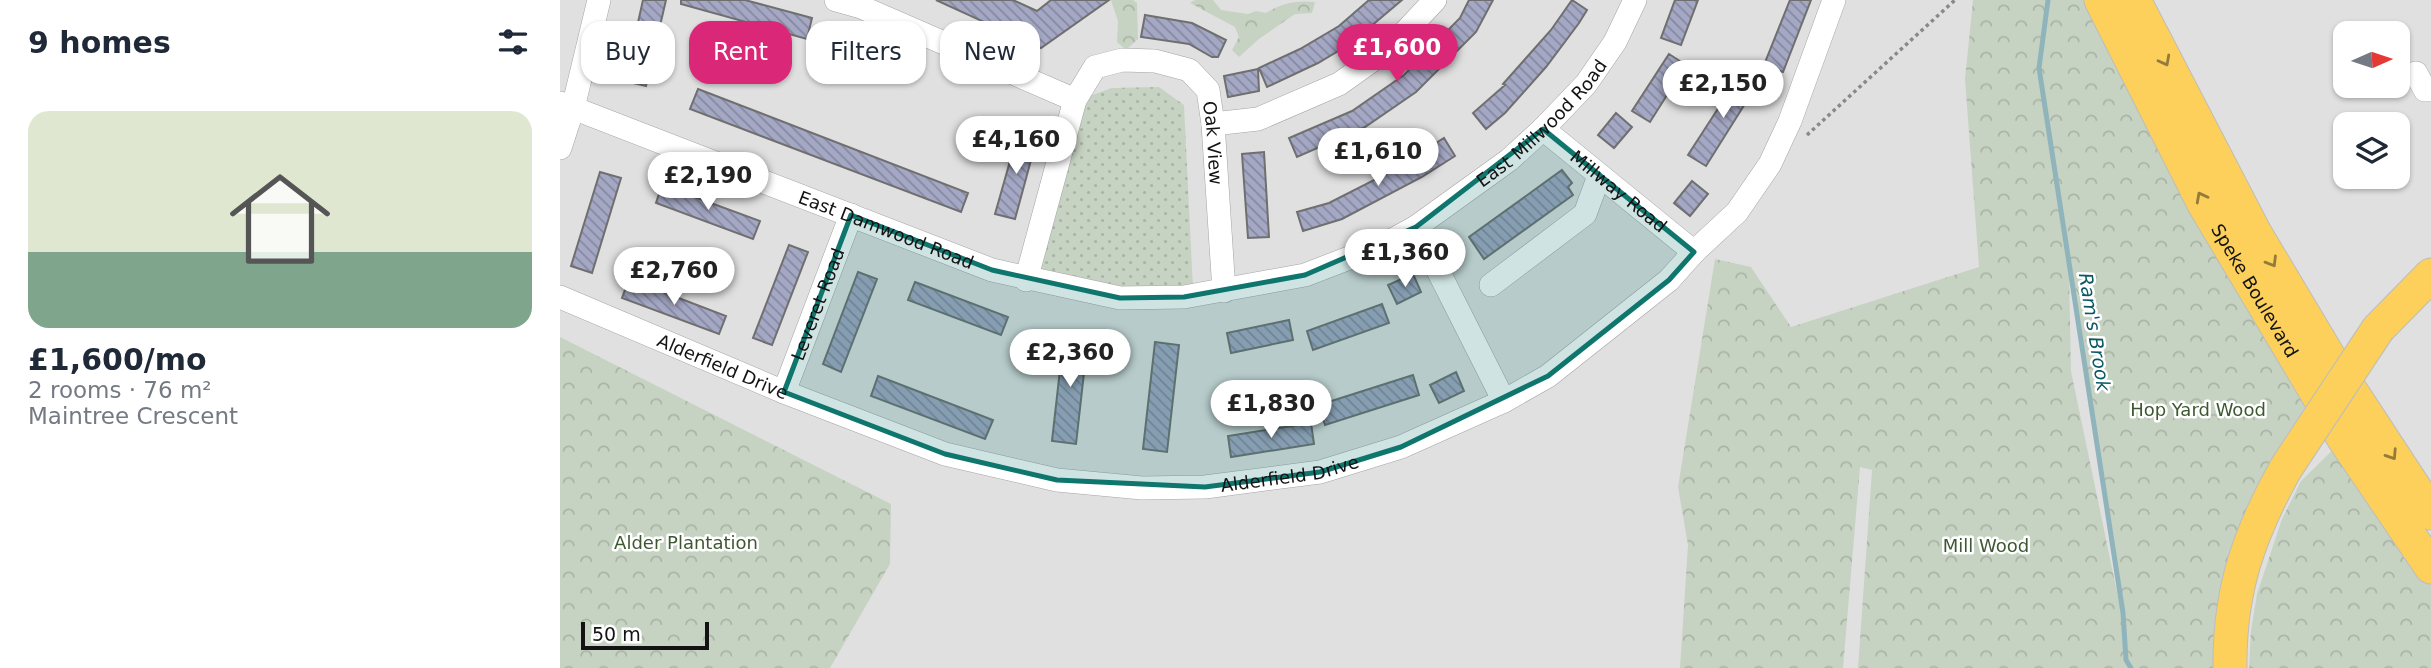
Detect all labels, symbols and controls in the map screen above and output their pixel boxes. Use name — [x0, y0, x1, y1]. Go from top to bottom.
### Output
chip: Buy — [581, 21, 675, 84]
chip: Rent — [689, 21, 792, 84]
chip: Filters — [806, 21, 926, 84]
chip: New — [940, 21, 1040, 84]
north arrow — [2333, 21, 2410, 98]
map controls — [2333, 21, 2410, 189]
icon: filters — [494, 23, 532, 61]
pin: £1,600 — [1340, 24, 1454, 84]
text: 9 homes — [28, 25, 171, 60]
text: £1,600 — [1353, 34, 1441, 60]
one-way arrow — [2156, 54, 2170, 66]
street label: East Millwood Road — [1472, 55, 1611, 191]
pin: £2,150 — [1666, 60, 1780, 120]
text: £2,150 — [1679, 70, 1767, 96]
street label: Oak View — [1199, 99, 1227, 185]
button: layers — [2333, 112, 2410, 189]
pin: £4,160 — [959, 116, 1073, 176]
text: £4,160 — [972, 126, 1060, 152]
pin: £1,610 — [1321, 128, 1435, 188]
text: £1,610 — [1334, 138, 1422, 164]
street label: Millway Road — [1567, 146, 1671, 236]
pin: £2,190 — [651, 152, 765, 212]
icon: home — [217, 156, 343, 282]
text: £2,190 — [664, 162, 752, 188]
street label: East Damwood Road — [796, 186, 977, 273]
one-way arrow — [2195, 192, 2209, 204]
street label: Speke Boulevard — [2208, 220, 2303, 361]
pin: £1,360 — [1348, 230, 1462, 289]
text: £1,360 — [1361, 239, 1449, 265]
street label: Leveret Road — [786, 245, 848, 363]
pin: £2,760 — [617, 247, 731, 307]
one-way arrow — [2264, 254, 2277, 267]
text: £2,760 — [630, 257, 718, 283]
water label: Ram's Brook — [2075, 271, 2115, 394]
street label: Alderfield Drive — [654, 329, 791, 403]
pin: £2,360 — [1013, 330, 1127, 389]
text: £2,360 — [1026, 339, 1114, 365]
text: £1,600/mo — [28, 342, 207, 377]
text: 2 rooms · 76 m² — [28, 377, 212, 403]
pin: £1,830 — [1214, 380, 1328, 440]
text: £1,830 — [1227, 390, 1315, 416]
park label: Hop Yard Wood — [2130, 399, 2266, 420]
text: Maintree Crescent — [28, 403, 238, 429]
one-way arrow — [2383, 447, 2396, 460]
street label: Alderfield Drive — [1219, 450, 1361, 495]
park label: Alder Plantation — [614, 532, 758, 553]
park label: Mill Wood — [1943, 535, 2029, 556]
scale bar — [581, 619, 709, 651]
text: 50 m — [592, 623, 641, 645]

